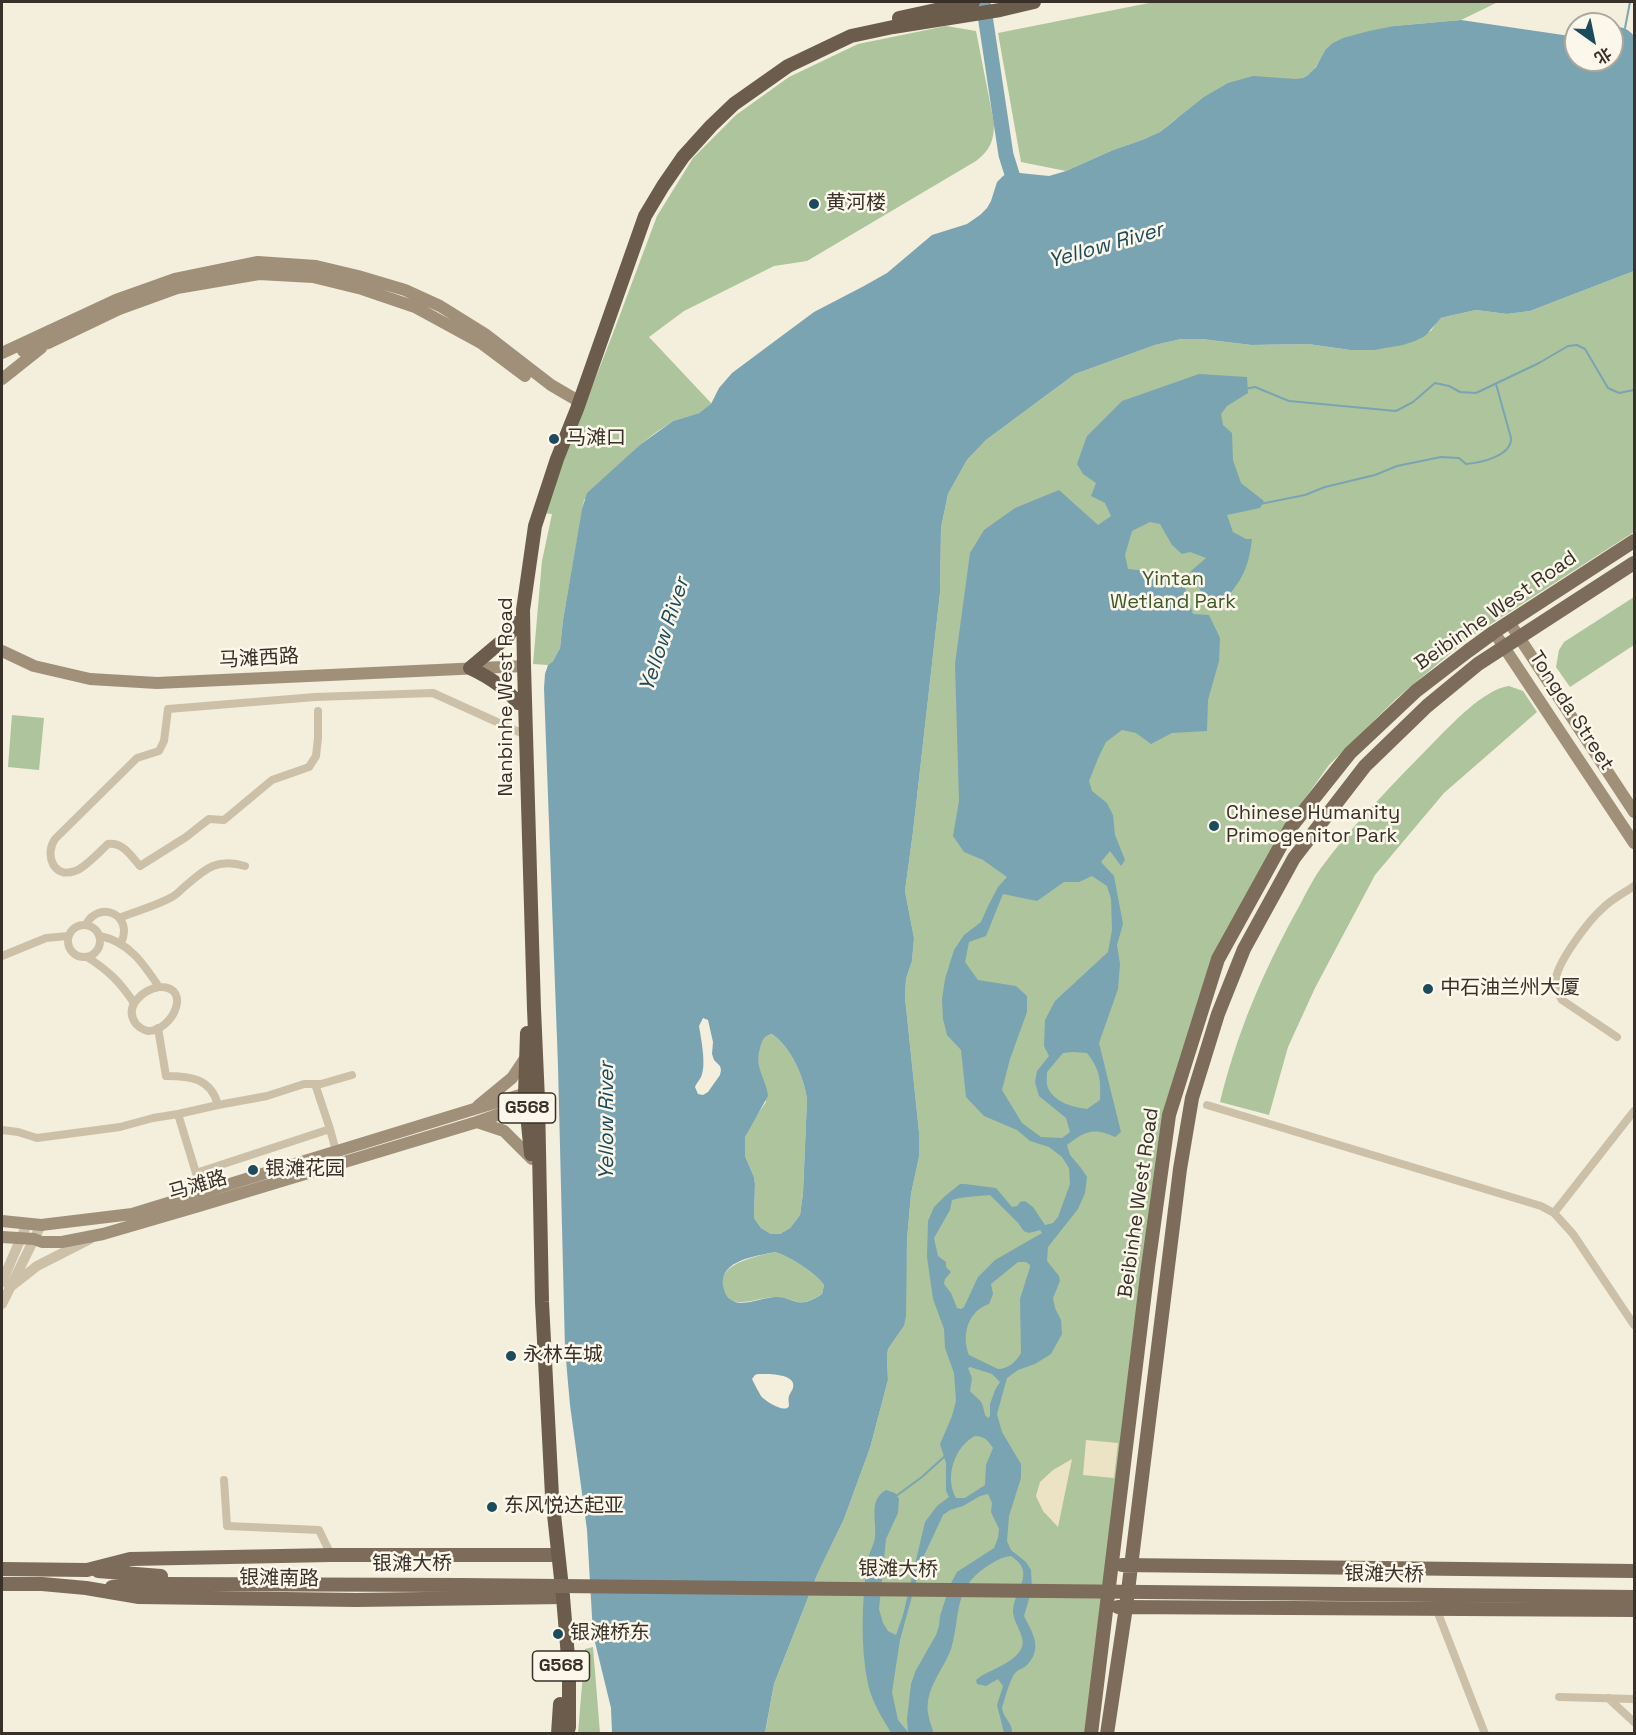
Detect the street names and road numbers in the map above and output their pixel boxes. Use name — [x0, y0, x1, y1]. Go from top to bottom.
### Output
street label: Beibinhe West Road — [1410, 546, 1582, 676]
street label: Nanbinhe West Road — [495, 597, 519, 797]
street label: 马滩西路 — [218, 645, 300, 673]
street label: Tongda Street — [1523, 647, 1619, 775]
road number: G568 — [498, 1093, 556, 1123]
street label: Beibinhe West Road — [1114, 1106, 1164, 1300]
street label: 马滩路 — [166, 1166, 230, 1206]
street label: 银滩大桥 — [372, 1553, 452, 1577]
street label: 银滩大桥 — [858, 1557, 938, 1583]
street label: 银滩大桥 — [1344, 1562, 1424, 1588]
street label: 银滩南路 — [239, 1566, 319, 1592]
road number: G568 — [532, 1651, 590, 1681]

